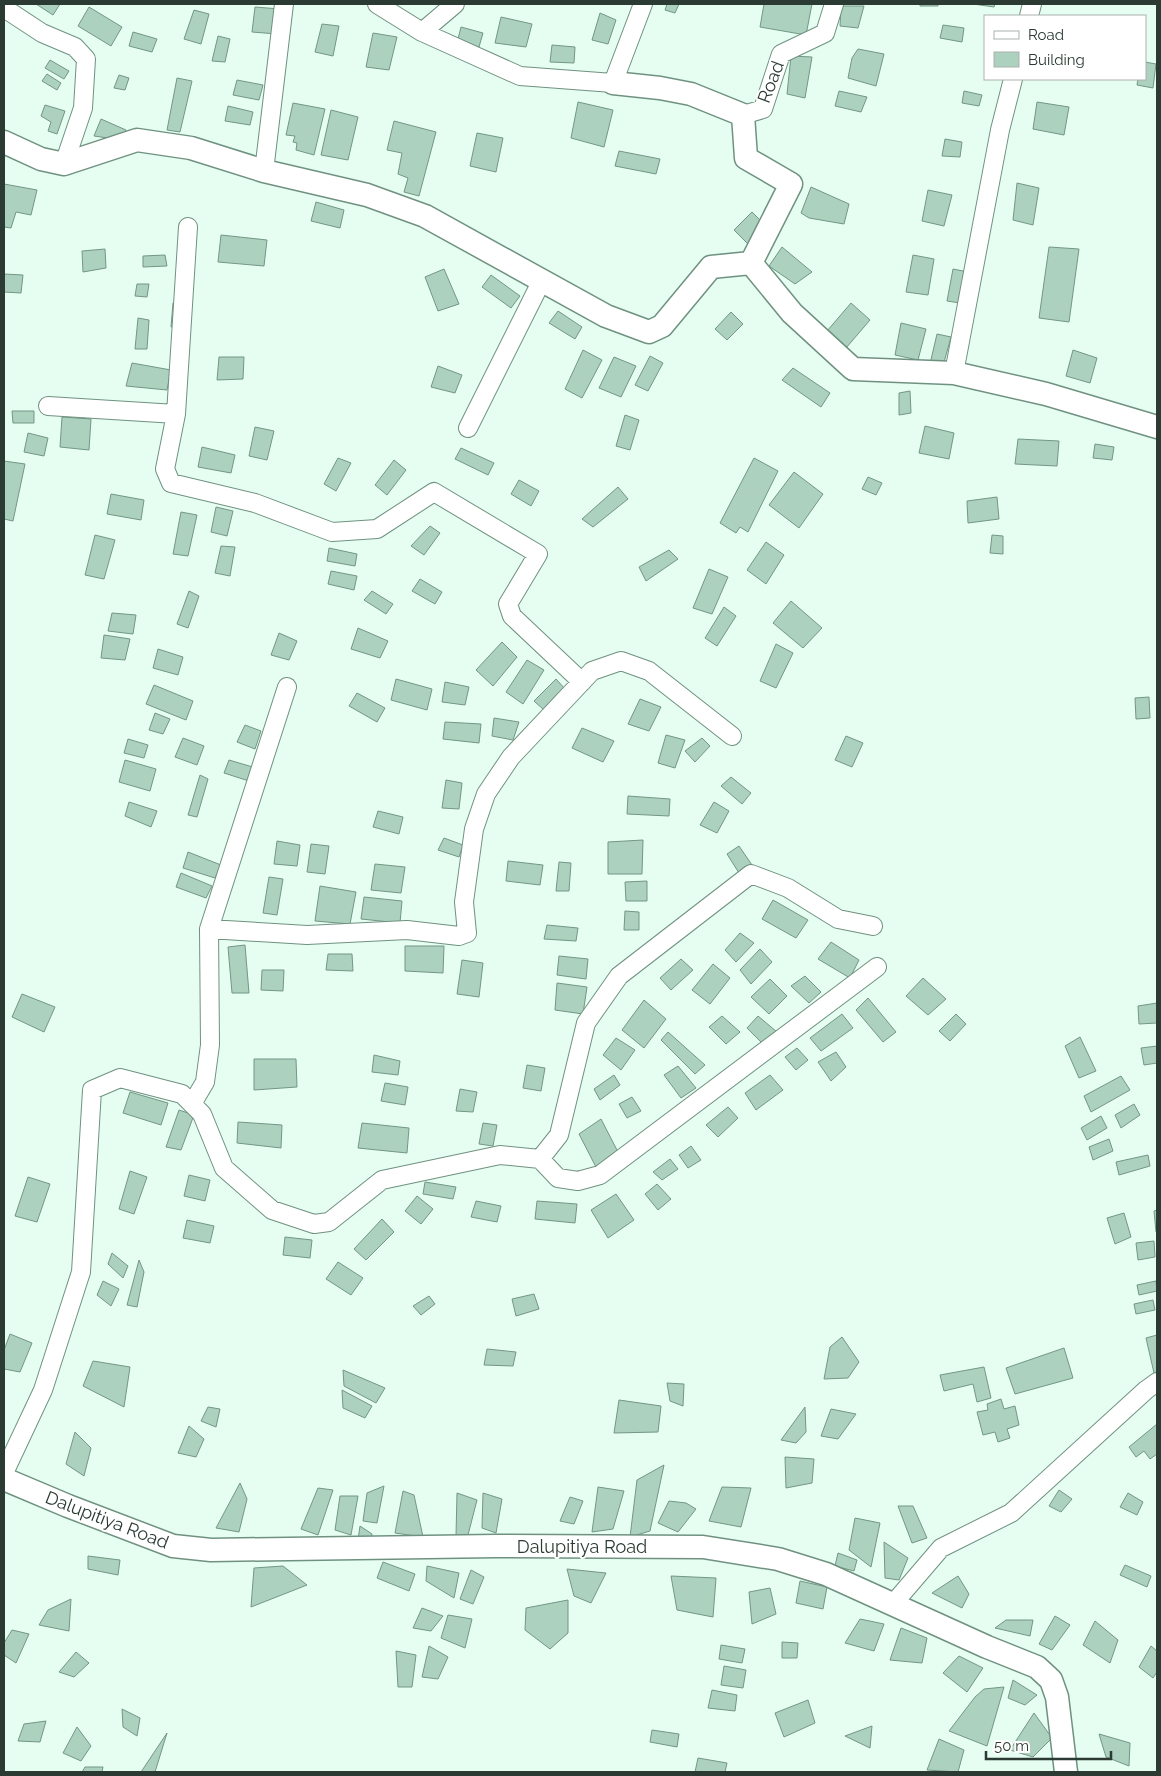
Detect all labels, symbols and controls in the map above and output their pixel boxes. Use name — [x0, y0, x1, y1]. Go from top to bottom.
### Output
legend — [984, 15, 1146, 80]
text: Road — [1028, 26, 1064, 44]
text: Building — [1028, 51, 1085, 69]
street label: Road — [753, 58, 788, 106]
street label: Dalupitiya Road — [43, 1486, 172, 1553]
street label: Dalupitiya Road — [517, 1536, 647, 1557]
scale bar — [986, 1728, 1111, 1760]
text: 50 m — [994, 1737, 1029, 1755]

